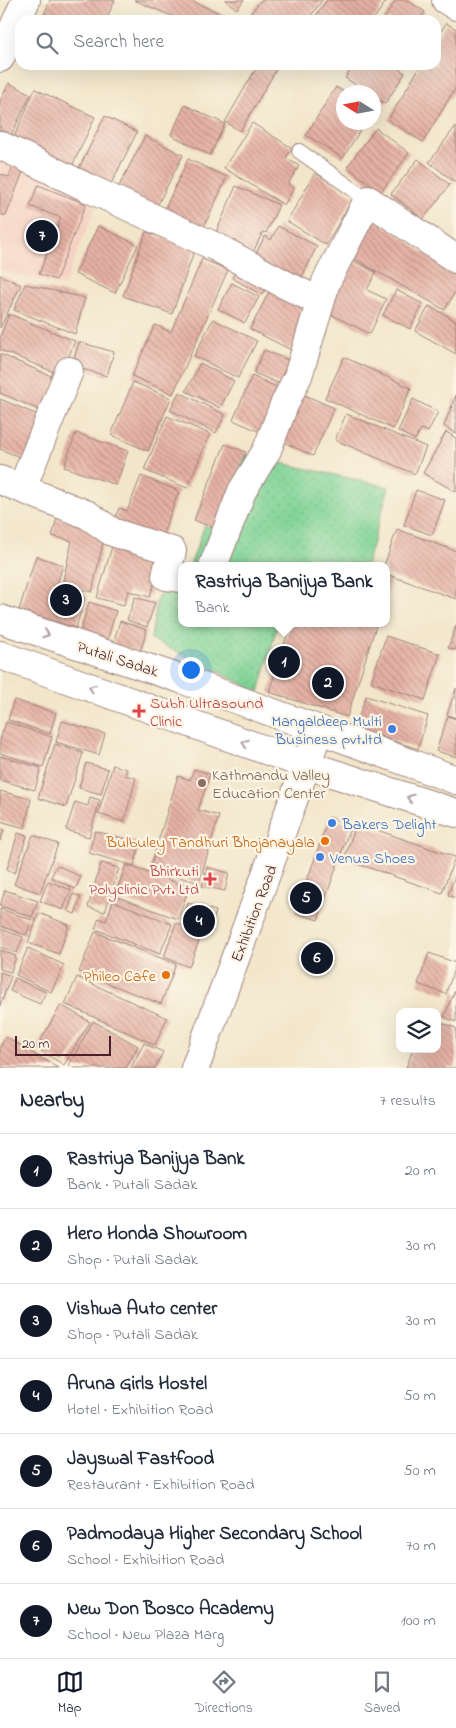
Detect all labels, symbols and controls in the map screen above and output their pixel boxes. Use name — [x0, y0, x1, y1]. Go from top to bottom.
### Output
search box — [15, 15, 441, 70]
icon: search — [33, 29, 61, 57]
text: Search here — [73, 29, 164, 56]
north arrow — [336, 85, 381, 130]
pin: 7 — [26, 217, 58, 255]
popup — [178, 562, 390, 627]
text: Rastriya Banijya Bank — [195, 569, 373, 596]
pin: 3 — [50, 581, 82, 619]
text: Bank — [195, 596, 229, 620]
one-way arrow — [42, 629, 50, 639]
street label: Putali Sadak — [73, 635, 162, 685]
pin: 1 — [268, 643, 300, 681]
your location — [178, 657, 204, 683]
pin: 2 — [312, 664, 344, 702]
one-way arrow — [88, 684, 97, 694]
place label: Subh Ultrasound Clinic — [150, 692, 263, 734]
marker: Subh Ultrasound Clinic — [132, 704, 146, 718]
place label: Mangaldeep Multi Business pvt.ltd — [271, 710, 382, 752]
marker: Mangaldeep Multi Business pvt.ltd — [386, 723, 398, 735]
one-way arrow — [241, 739, 250, 749]
place label: Kathmandu Valley Education Center — [212, 764, 330, 806]
marker: Kathmandu Valley Education Center — [196, 777, 208, 789]
one-way arrow — [406, 794, 414, 804]
place label: Bakers Delight — [341, 813, 437, 837]
marker: Bakers Delight — [326, 817, 338, 829]
place label: Bulbuley Tandhuri Bhojanayala — [105, 831, 315, 855]
marker: Bulbuley Tandhuri Bhojanayala — [319, 835, 331, 847]
place label: Venus Shoes — [329, 847, 415, 871]
marker: Venus Shoes — [314, 851, 326, 863]
place label: Bhirkuti Polyclinic Pvt. Ltd — [89, 860, 199, 902]
street label: Exhibition Road — [225, 862, 284, 966]
marker: Bhirkuti Polyclinic Pvt. Ltd — [203, 872, 217, 886]
pin: 5 — [290, 879, 322, 917]
pin: 4 — [183, 902, 215, 940]
pin: 6 — [301, 939, 333, 977]
place label: Phileo Cafe — [83, 965, 157, 989]
marker: Phileo Cafe — [160, 969, 172, 981]
map controls — [396, 1008, 441, 1053]
button: layers — [396, 1008, 441, 1053]
scale bar — [15, 1033, 111, 1056]
text: 20 m — [22, 1034, 49, 1055]
text: Nearby — [20, 1086, 84, 1116]
text: 7 results — [380, 1089, 436, 1113]
text: Rastriya Banijya Bank — [67, 1146, 245, 1173]
text: 1 — [33, 1159, 39, 1183]
text: 20 m — [405, 1159, 436, 1183]
text: Bank · Putali Sadak — [67, 1173, 197, 1197]
text: Hero Honda Showroom — [67, 1221, 247, 1248]
text: 2 — [32, 1234, 40, 1258]
text: 30 m — [406, 1234, 436, 1258]
text: Shop · Putali Sadak — [67, 1248, 198, 1272]
text: Vishwa Auto center — [67, 1296, 217, 1323]
text: 3 — [33, 1309, 39, 1333]
text: 30 m — [406, 1309, 436, 1333]
text: Shop · Putali Sadak — [67, 1323, 198, 1347]
text: Aruna Girls Hostel — [67, 1371, 207, 1398]
text: 4 — [33, 1384, 39, 1408]
text: 50 m — [404, 1384, 436, 1408]
text: Hotel · Exhibition Road — [67, 1398, 213, 1422]
text: Jayswal Fastfood — [67, 1446, 214, 1473]
text: 5 — [31, 1459, 41, 1483]
text: 50 m — [404, 1459, 436, 1483]
text: Restaurant · Exhibition Road — [67, 1473, 255, 1497]
text: Padmodaya Higher Secondary School — [67, 1521, 362, 1548]
text: 6 — [32, 1534, 40, 1558]
text: 70 m — [406, 1534, 436, 1558]
text: School · Exhibition Road — [67, 1548, 224, 1572]
text: New Don Bosco Academy — [67, 1596, 274, 1623]
text: 7 — [33, 1609, 39, 1633]
text: 100 m — [401, 1609, 436, 1633]
text: School · New Plaza Marg — [67, 1623, 224, 1647]
tab: Map — [56, 1668, 84, 1719]
tab: Directions — [195, 1668, 253, 1719]
tab: Saved — [364, 1668, 400, 1719]

